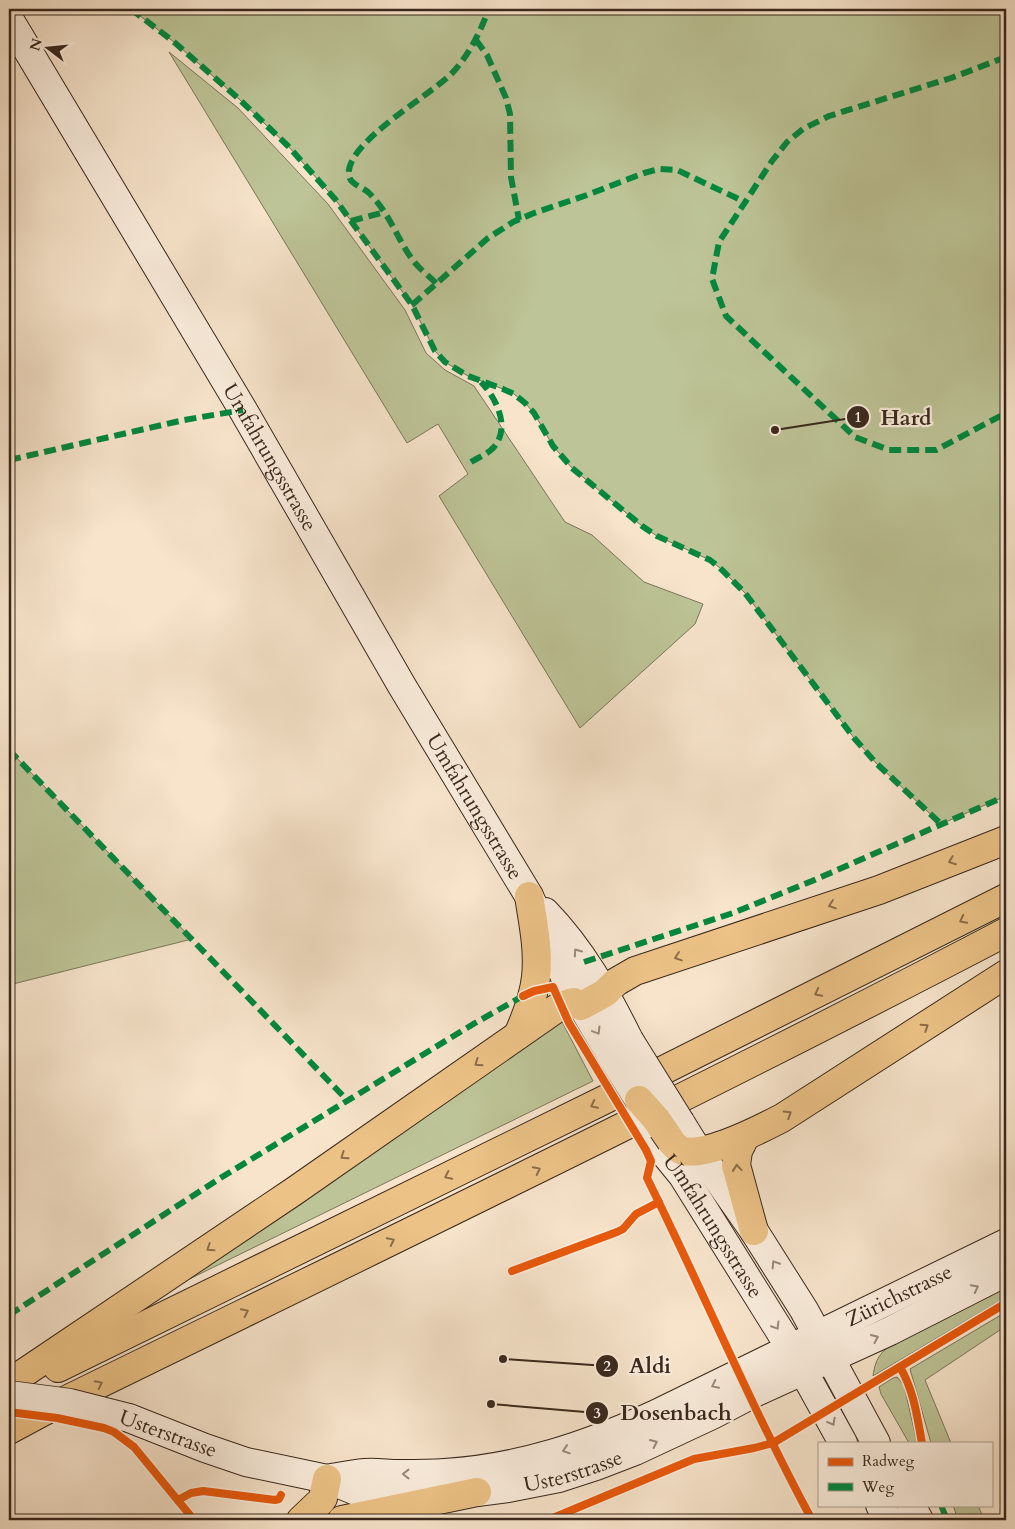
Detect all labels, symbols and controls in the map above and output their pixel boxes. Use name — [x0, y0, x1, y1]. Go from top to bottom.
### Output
north arrow — [22, 22, 72, 72]
text: N — [25, 36, 47, 53]
street label: Umfahrungsstrasse — [216, 378, 324, 536]
callout: Hard — [846, 398, 942, 435]
text: Hard — [881, 403, 932, 433]
text: 1 — [854, 407, 862, 427]
street label: Umfahrungsstrasse — [420, 728, 530, 885]
one-way arrow — [949, 855, 957, 865]
one-way arrow — [829, 899, 837, 909]
one-way arrow — [959, 914, 968, 924]
one-way arrow — [574, 948, 583, 958]
one-way arrow — [675, 951, 683, 961]
one-way arrow — [814, 987, 823, 997]
one-way arrow — [920, 1023, 929, 1033]
one-way arrow — [590, 1026, 600, 1035]
one-way arrow — [474, 1057, 483, 1066]
one-way arrow — [590, 1099, 599, 1109]
one-way arrow — [783, 1111, 792, 1121]
street label: Umfahrungsstrasse — [656, 1148, 770, 1304]
one-way arrow — [340, 1150, 350, 1159]
one-way arrow — [732, 1163, 743, 1171]
one-way arrow — [532, 1165, 541, 1176]
one-way arrow — [444, 1169, 453, 1180]
one-way arrow — [386, 1237, 395, 1247]
one-way arrow — [206, 1242, 216, 1251]
street label: Zürichstrasse — [841, 1257, 957, 1334]
one-way arrow — [771, 1260, 781, 1269]
one-way arrow — [970, 1284, 979, 1294]
one-way arrow — [240, 1308, 249, 1318]
one-way arrow — [770, 1321, 780, 1330]
one-way arrow — [870, 1334, 879, 1345]
callout: Aldi — [594, 1347, 681, 1384]
text: Aldi — [629, 1351, 671, 1381]
text: 2 — [603, 1356, 611, 1376]
one-way arrow — [711, 1379, 720, 1389]
one-way arrow — [94, 1380, 103, 1390]
callout: Dosenbach — [585, 1394, 741, 1431]
text: Dosenbach — [620, 1398, 732, 1428]
street label: Usterstrasse — [115, 1403, 221, 1465]
text: 3 — [593, 1403, 601, 1423]
one-way arrow — [825, 1417, 835, 1426]
one-way arrow — [649, 1438, 658, 1449]
legend — [818, 1442, 992, 1506]
street label: Usterstrasse — [521, 1443, 627, 1499]
one-way arrow — [563, 1444, 571, 1454]
text: Radweg — [862, 1451, 915, 1471]
one-way arrow — [402, 1469, 410, 1479]
text: Weg — [861, 1477, 894, 1497]

